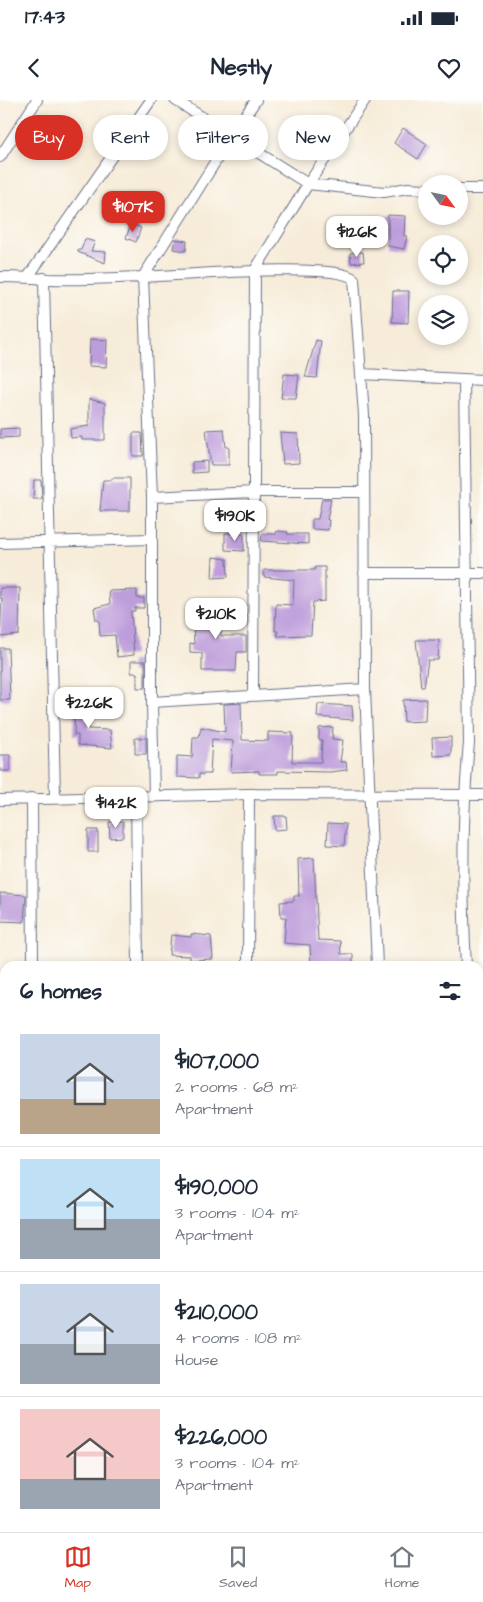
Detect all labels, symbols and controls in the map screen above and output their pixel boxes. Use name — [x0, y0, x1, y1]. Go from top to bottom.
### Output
text: 17:43 — [25, 4, 65, 31]
text: Nestly — [211, 52, 272, 83]
icon: back — [20, 54, 48, 82]
icon: heart — [435, 54, 463, 82]
chip: Buy — [15, 115, 83, 160]
chip: Rent — [93, 115, 168, 160]
chip: Filters — [178, 115, 268, 160]
chip: New — [278, 115, 349, 160]
north arrow — [418, 175, 468, 225]
map controls — [418, 175, 468, 345]
pin: $107K — [98, 190, 168, 233]
text: $107K — [113, 196, 153, 218]
pin: $126K — [322, 216, 392, 258]
text: $126K — [337, 221, 377, 243]
button: locate — [418, 235, 468, 285]
button: layers — [418, 295, 468, 345]
pin: $190K — [200, 500, 270, 542]
text: $190K — [215, 505, 255, 527]
pin: $210K — [181, 598, 251, 640]
text: $210K — [196, 603, 236, 625]
pin: $226K — [54, 686, 124, 729]
text: $226K — [66, 692, 112, 714]
pin: $142K — [81, 786, 151, 829]
text: $142K — [96, 792, 136, 814]
text: 6 homes — [20, 977, 102, 1006]
icon: filters — [436, 977, 464, 1005]
text: $107,000 — [175, 1047, 259, 1076]
icon: home — [60, 1054, 120, 1114]
text: 2 rooms · 68 m² — [175, 1076, 298, 1098]
text: Apartment — [175, 1098, 253, 1120]
text: $190,000 — [175, 1173, 258, 1202]
icon: home — [60, 1179, 120, 1239]
text: 3 rooms · 104 m² — [175, 1202, 300, 1224]
text: Apartment — [175, 1224, 253, 1246]
text: $210,000 — [175, 1298, 258, 1327]
icon: home — [60, 1304, 120, 1364]
text: 4 rooms · 108 m² — [175, 1327, 302, 1349]
text: House — [175, 1349, 219, 1371]
text: $226,000 — [175, 1423, 267, 1452]
icon: home — [60, 1429, 120, 1489]
text: 3 rooms · 104 m² — [175, 1452, 300, 1474]
text: Apartment — [175, 1474, 253, 1496]
tab: Map — [64, 1543, 92, 1593]
tab: Saved — [219, 1543, 257, 1593]
tab: Home — [385, 1543, 419, 1593]

